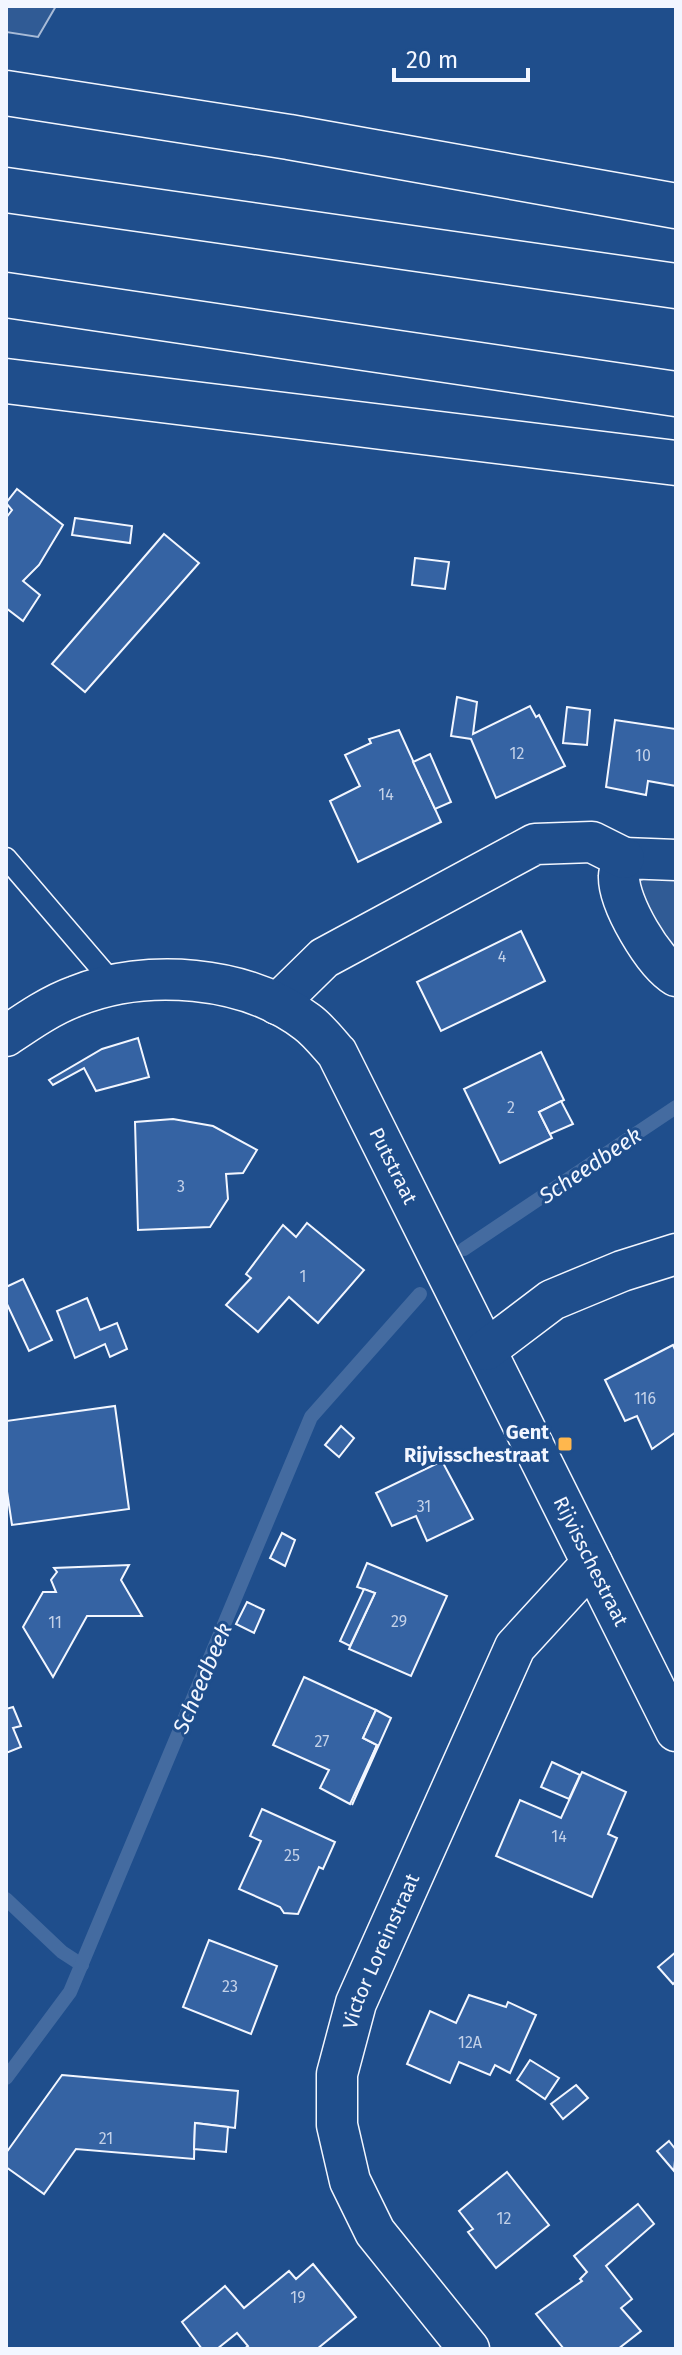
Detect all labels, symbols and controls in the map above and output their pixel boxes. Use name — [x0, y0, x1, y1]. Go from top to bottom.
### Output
scale bar — [394, 32, 528, 82]
text: 20 m — [406, 46, 458, 74]
house number: 12 — [510, 744, 524, 763]
house number: 10 — [635, 746, 651, 765]
house number: 14 — [378, 785, 394, 804]
house number: 4 — [498, 947, 507, 966]
house number: 2 — [507, 1098, 515, 1117]
water label: Scheedbeek — [533, 1121, 647, 1210]
street label: Putstraat — [364, 1124, 423, 1209]
house number: 3 — [177, 1177, 185, 1196]
house number: 1 — [300, 1267, 306, 1286]
house number: 116 — [634, 1389, 656, 1408]
place label: Gent Rijvisschestraat — [404, 1420, 549, 1467]
marker: Gent Rijvisschestraat — [556, 1435, 574, 1453]
street label: Rijvisschestraat — [549, 1492, 634, 1631]
house number: 31 — [417, 1497, 431, 1516]
house number: 29 — [391, 1612, 407, 1631]
house number: 11 — [48, 1613, 62, 1632]
water label: Scheedbeek — [167, 1619, 238, 1739]
house number: 27 — [315, 1732, 329, 1751]
house number: 14 — [551, 1827, 567, 1846]
house number: 25 — [284, 1846, 300, 1865]
street label: Victor Loreinstraat — [338, 1869, 425, 2032]
house number: 23 — [222, 1977, 238, 1996]
house number: 12A — [458, 2033, 483, 2052]
house number: 21 — [99, 2129, 113, 2148]
house number: 12 — [497, 2209, 511, 2228]
house number: 19 — [290, 2288, 306, 2307]

